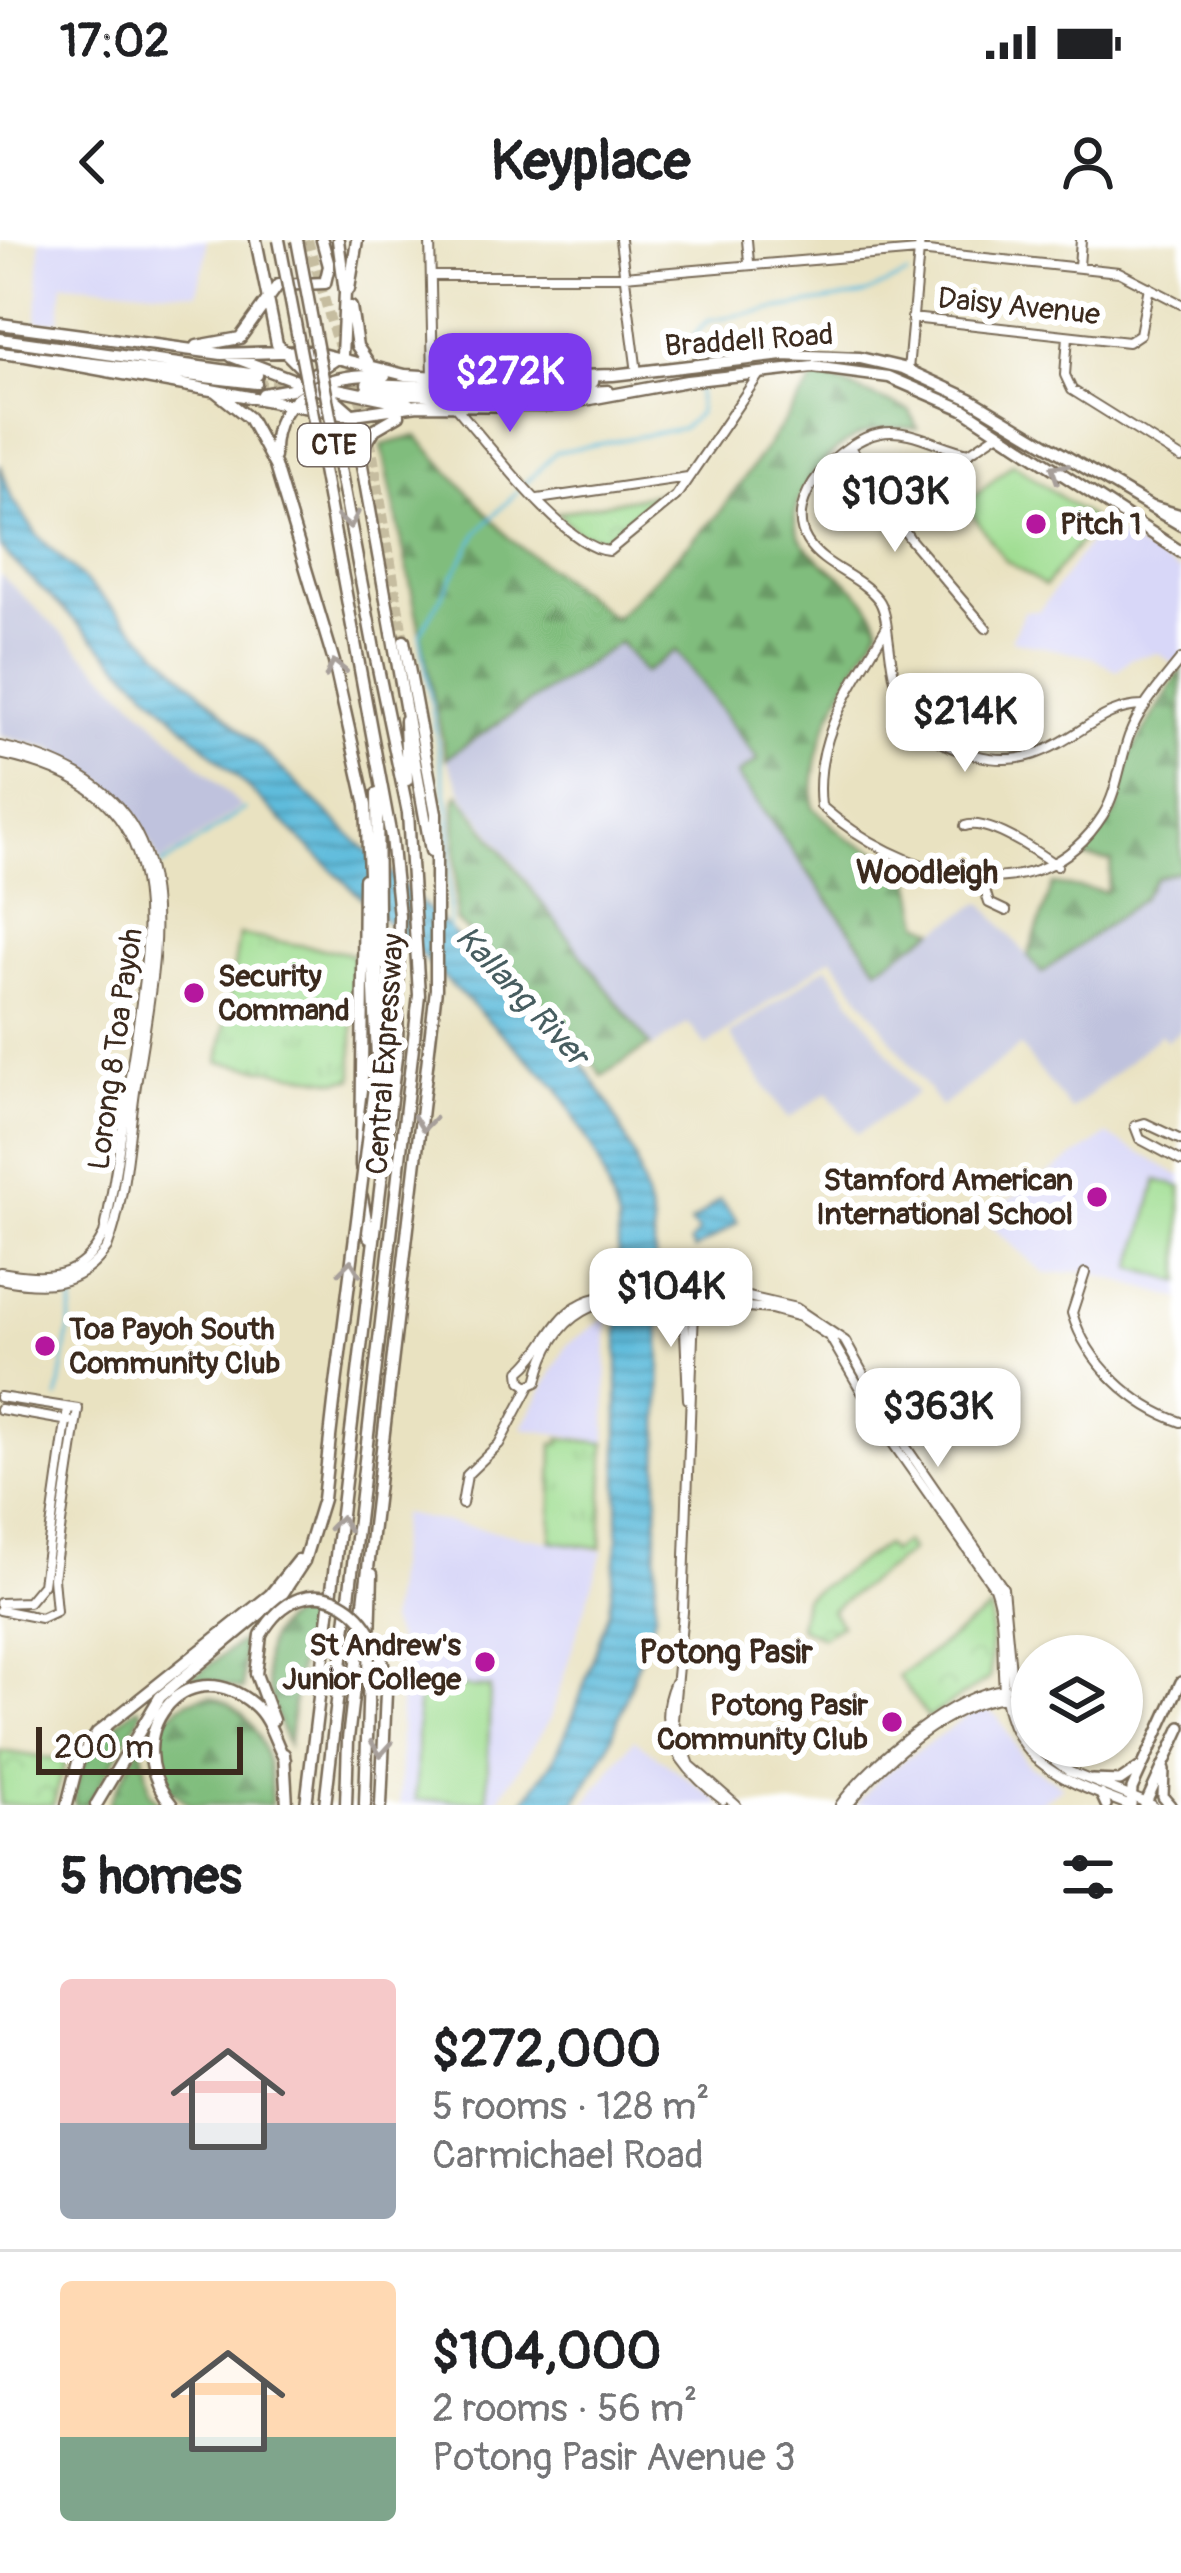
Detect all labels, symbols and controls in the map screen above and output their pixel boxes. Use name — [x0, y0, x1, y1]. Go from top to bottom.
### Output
text: 17:02 — [60, 14, 169, 70]
text: Keyplace — [491, 128, 690, 196]
icon: back — [60, 129, 126, 195]
icon: person — [1055, 129, 1121, 195]
street label: Daisy Avenue — [936, 280, 1102, 333]
street label: Braddell Road — [663, 316, 835, 365]
pin: $272K — [426, 333, 594, 435]
text: $272K — [456, 347, 564, 396]
road number: CTE — [298, 424, 370, 466]
pin: $103K — [811, 453, 979, 555]
one-way arrow — [1050, 463, 1072, 485]
text: $103K — [841, 467, 949, 516]
place label: Pitch 1 — [1060, 506, 1142, 543]
one-way arrow — [335, 510, 361, 530]
marker: Pitch 1 — [1023, 511, 1049, 537]
one-way arrow — [323, 658, 348, 678]
pin: $214K — [881, 673, 1049, 775]
text: $214K — [913, 687, 1017, 736]
district label: Woodleigh — [856, 852, 998, 893]
water label: Kallang River — [447, 917, 600, 1078]
street label: Lorong 8 Toa Payoh — [80, 926, 151, 1172]
street label: Central Expressway — [359, 932, 412, 1176]
place label: Security Command — [218, 958, 350, 1029]
marker: Security Command — [181, 980, 207, 1006]
one-way arrow — [411, 1113, 437, 1133]
place label: Stamford American International School — [816, 1162, 1073, 1233]
marker: Stamford American International School — [1084, 1184, 1110, 1210]
pin: $104K — [587, 1248, 755, 1350]
one-way arrow — [336, 1259, 362, 1278]
text: $104K — [616, 1262, 726, 1311]
place label: Toa Payoh South Community Club — [68, 1311, 280, 1382]
marker: Toa Payoh South Community Club — [32, 1333, 58, 1359]
pin: $363K — [854, 1368, 1022, 1470]
text: $363K — [883, 1382, 993, 1431]
one-way arrow — [326, 1514, 352, 1534]
place label: St Andrew's Junior College — [282, 1627, 462, 1698]
district label: Potong Pasir — [639, 1632, 813, 1673]
map controls — [1011, 1635, 1143, 1767]
button: layers — [1011, 1635, 1143, 1767]
marker: St Andrew's Junior College — [472, 1649, 498, 1675]
place label: Potong Pasir Community Club — [657, 1687, 868, 1758]
marker: Potong Pasir Community Club — [879, 1709, 905, 1735]
scale bar — [36, 1721, 243, 1774]
text: 200 m — [54, 1727, 154, 1768]
one-way arrow — [369, 1739, 395, 1758]
icon: filters — [1055, 1844, 1121, 1910]
text: 5 homes — [60, 1845, 242, 1909]
text: $272,000 — [432, 2018, 661, 2082]
icon: home — [156, 2027, 300, 2171]
text: 5 rooms · 128 m² — [432, 2082, 710, 2131]
text: Carmichael Road — [432, 2131, 704, 2180]
text: $104,000 — [432, 2320, 661, 2384]
icon: home — [156, 2329, 300, 2473]
text: 2 rooms · 56 m² — [432, 2384, 697, 2433]
text: Potong Pasir Avenue 3 — [432, 2433, 796, 2482]

